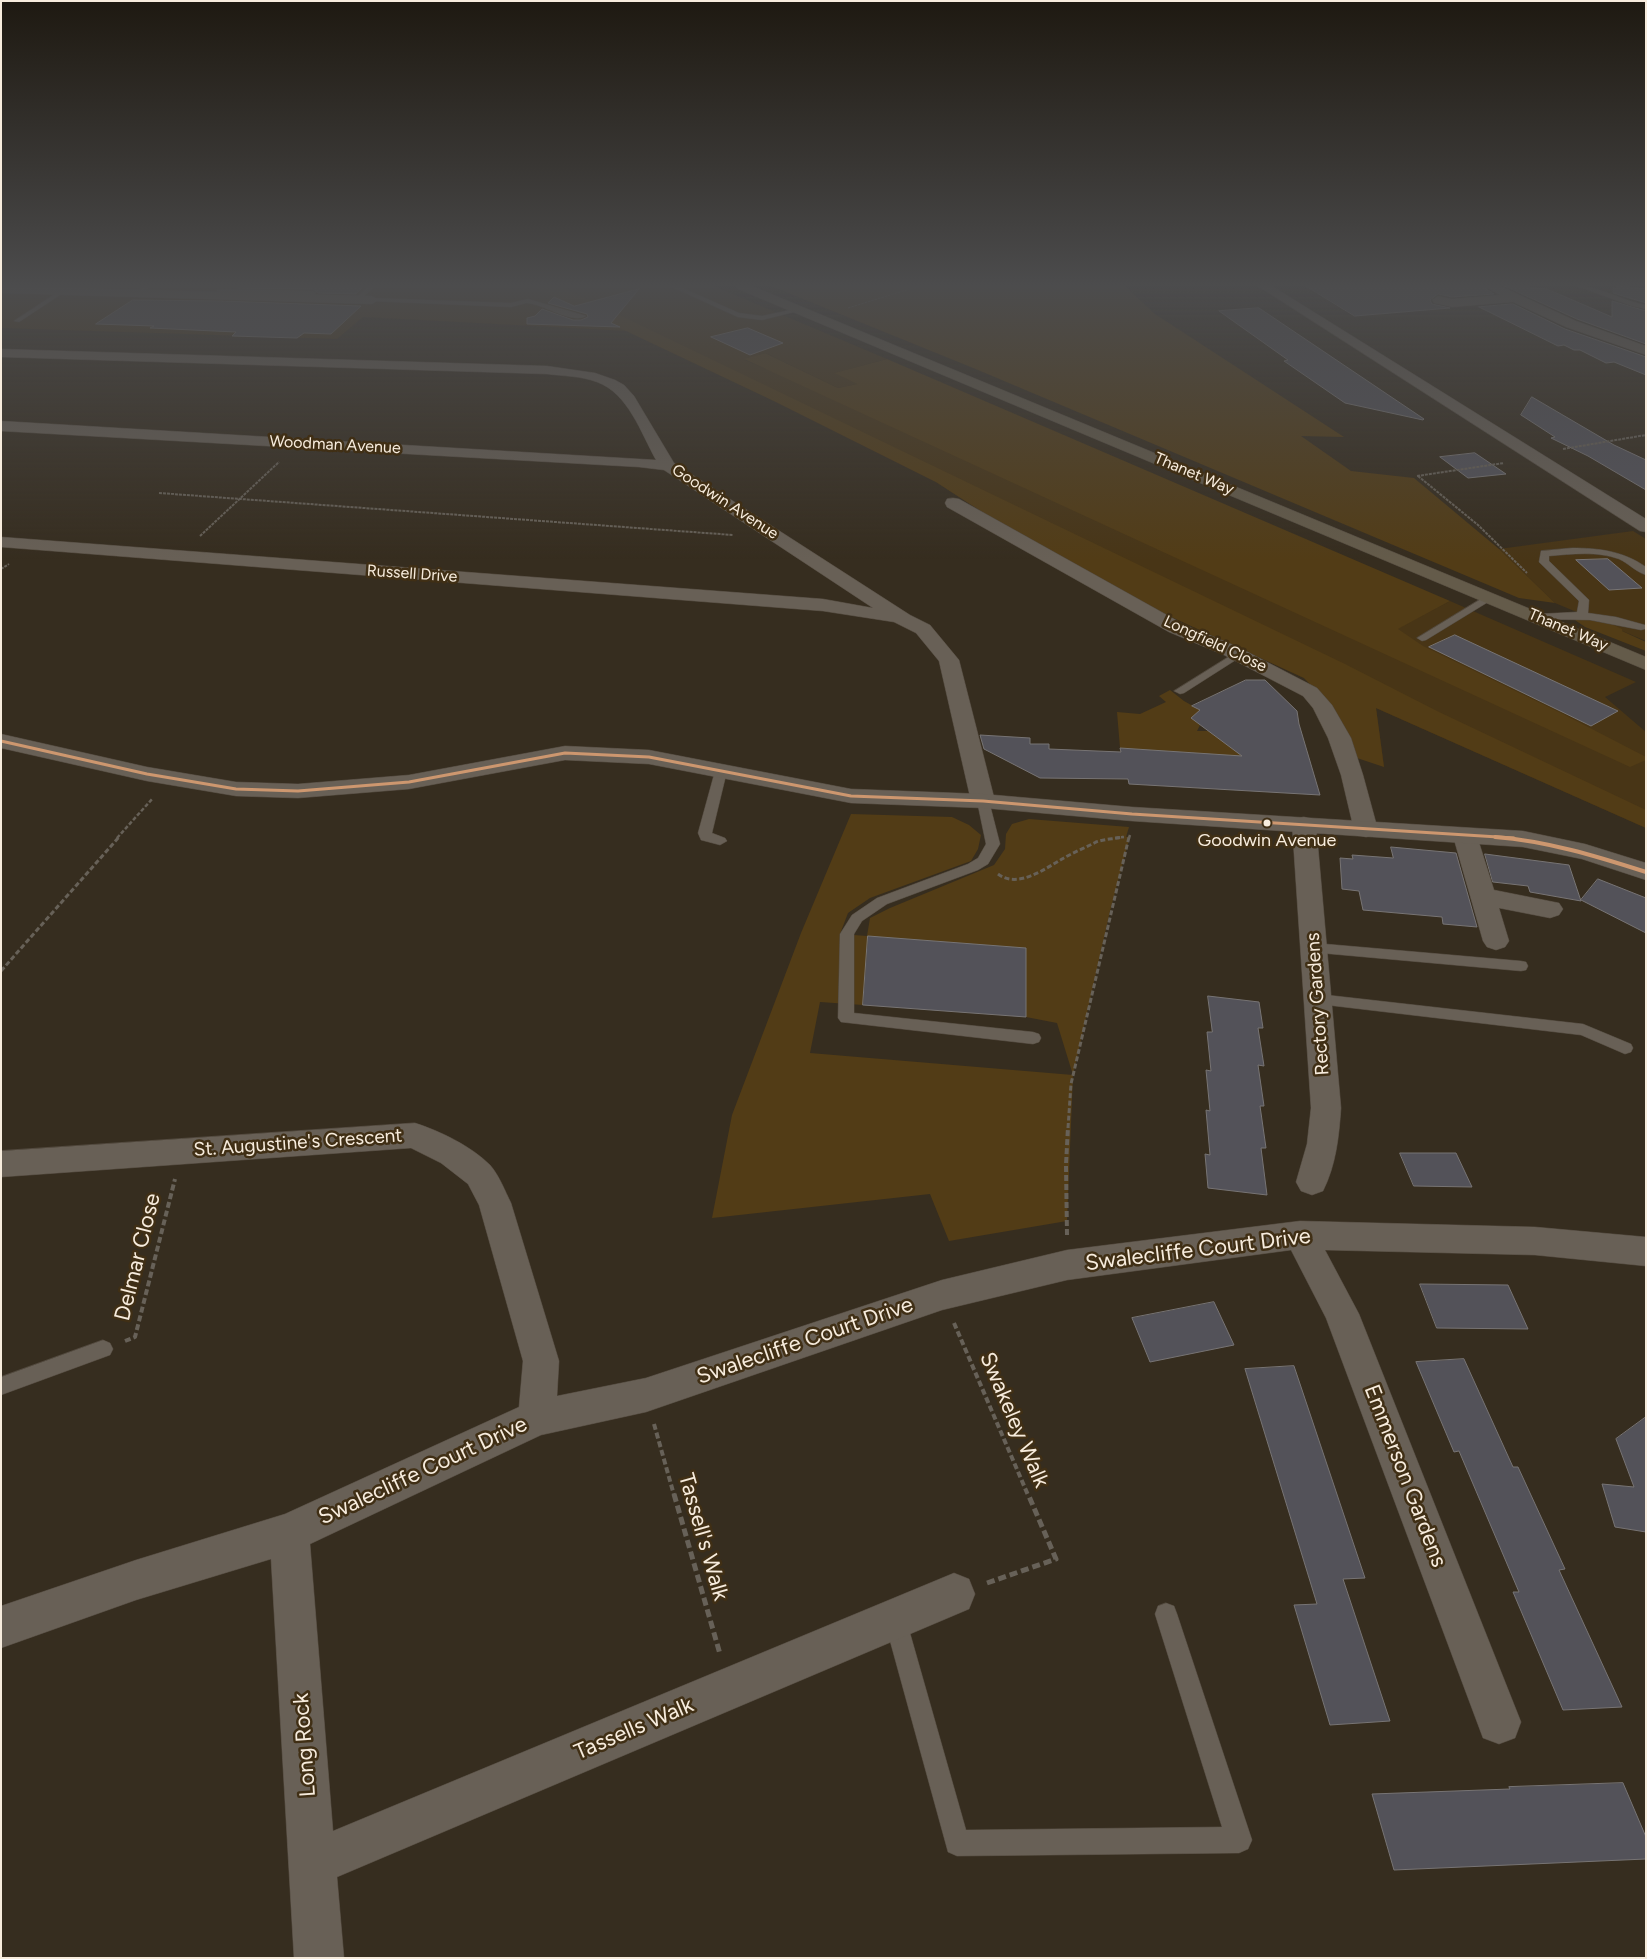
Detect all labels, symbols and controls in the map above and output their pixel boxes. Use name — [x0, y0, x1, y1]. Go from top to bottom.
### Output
street label: Woodman Avenue — [269, 432, 401, 458]
street label: Thanet Way — [1151, 449, 1237, 499]
street label: Goodwin Avenue — [668, 460, 782, 544]
street label: Russell Drive — [366, 561, 458, 587]
street label: Thanet Way — [1525, 605, 1611, 655]
street label: Longfield Close — [1160, 612, 1270, 676]
marker: Goodwin Avenue — [1262, 818, 1272, 828]
place label: Goodwin Avenue — [1198, 830, 1336, 852]
street label: Rectory Gardens — [1302, 932, 1334, 1076]
street label: St. Augustine's Crescent — [193, 1124, 403, 1162]
street label: Delmar Close — [109, 1190, 167, 1324]
street label: Swalecliffe Court Drive — [1084, 1223, 1312, 1277]
street label: Swalecliffe Court Drive — [693, 1292, 917, 1390]
street label: Swakeley Walk — [974, 1348, 1054, 1492]
street label: Emmerson Gardens — [1358, 1381, 1452, 1571]
street label: Swalecliffe Court Drive — [315, 1411, 531, 1531]
street label: Tassell's Walk — [672, 1470, 734, 1604]
street label: Long Rock — [288, 1692, 322, 1798]
street label: Tassells Walk — [570, 1692, 698, 1766]

